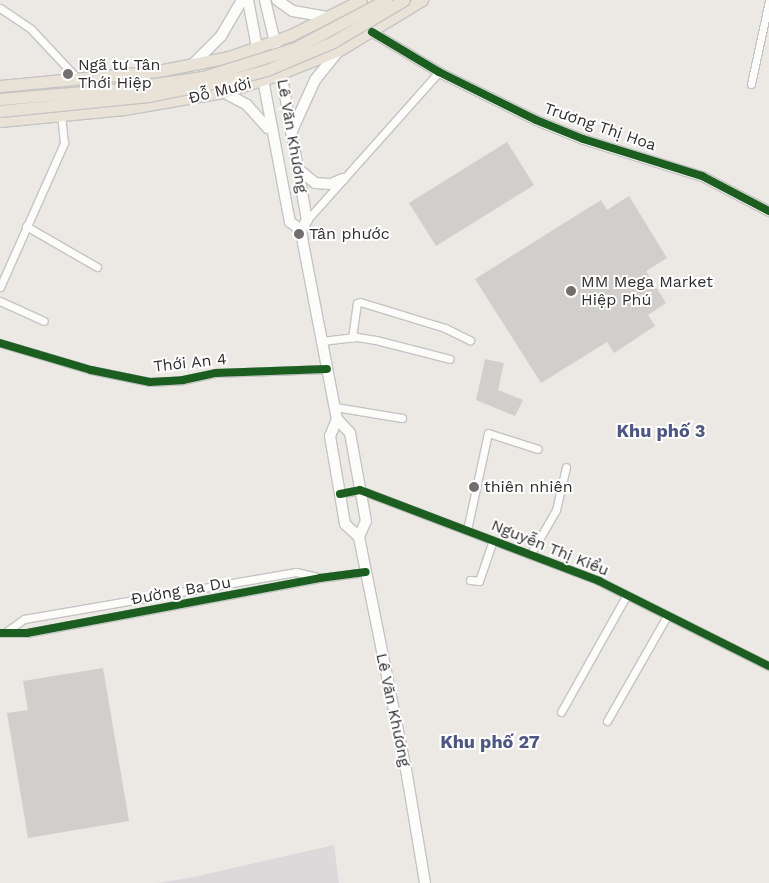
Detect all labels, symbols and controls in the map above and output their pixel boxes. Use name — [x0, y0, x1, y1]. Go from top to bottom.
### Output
place label: Ngã tư Tân Thới Hiệp — [78, 55, 162, 93]
marker: Ngã tư Tân Thới Hiệp — [62, 68, 74, 80]
street label: Đỗ Mười — [187, 74, 253, 108]
street label: Lê Văn Khương — [272, 77, 312, 195]
street label: Trương Thị Hoa — [541, 99, 659, 155]
place label: Tân phước — [309, 224, 390, 244]
marker: Tân phước — [293, 228, 305, 240]
place label: MM Mega Market Hiệp Phú — [581, 272, 713, 310]
marker: MM Mega Market Hiệp Phú — [565, 285, 577, 297]
street label: Thới An 4 — [152, 350, 228, 376]
district label: Khu phố 3 — [617, 420, 705, 442]
place label: thiên nhiên — [484, 477, 573, 497]
marker: thiên nhiên — [468, 481, 480, 493]
street label: Nguyễn Thị Kiểu — [488, 516, 612, 580]
street label: Đường Ba Du — [129, 573, 233, 609]
street label: Lê Văn Khương — [372, 651, 414, 769]
district label: Khu phố 27 — [440, 731, 540, 753]

